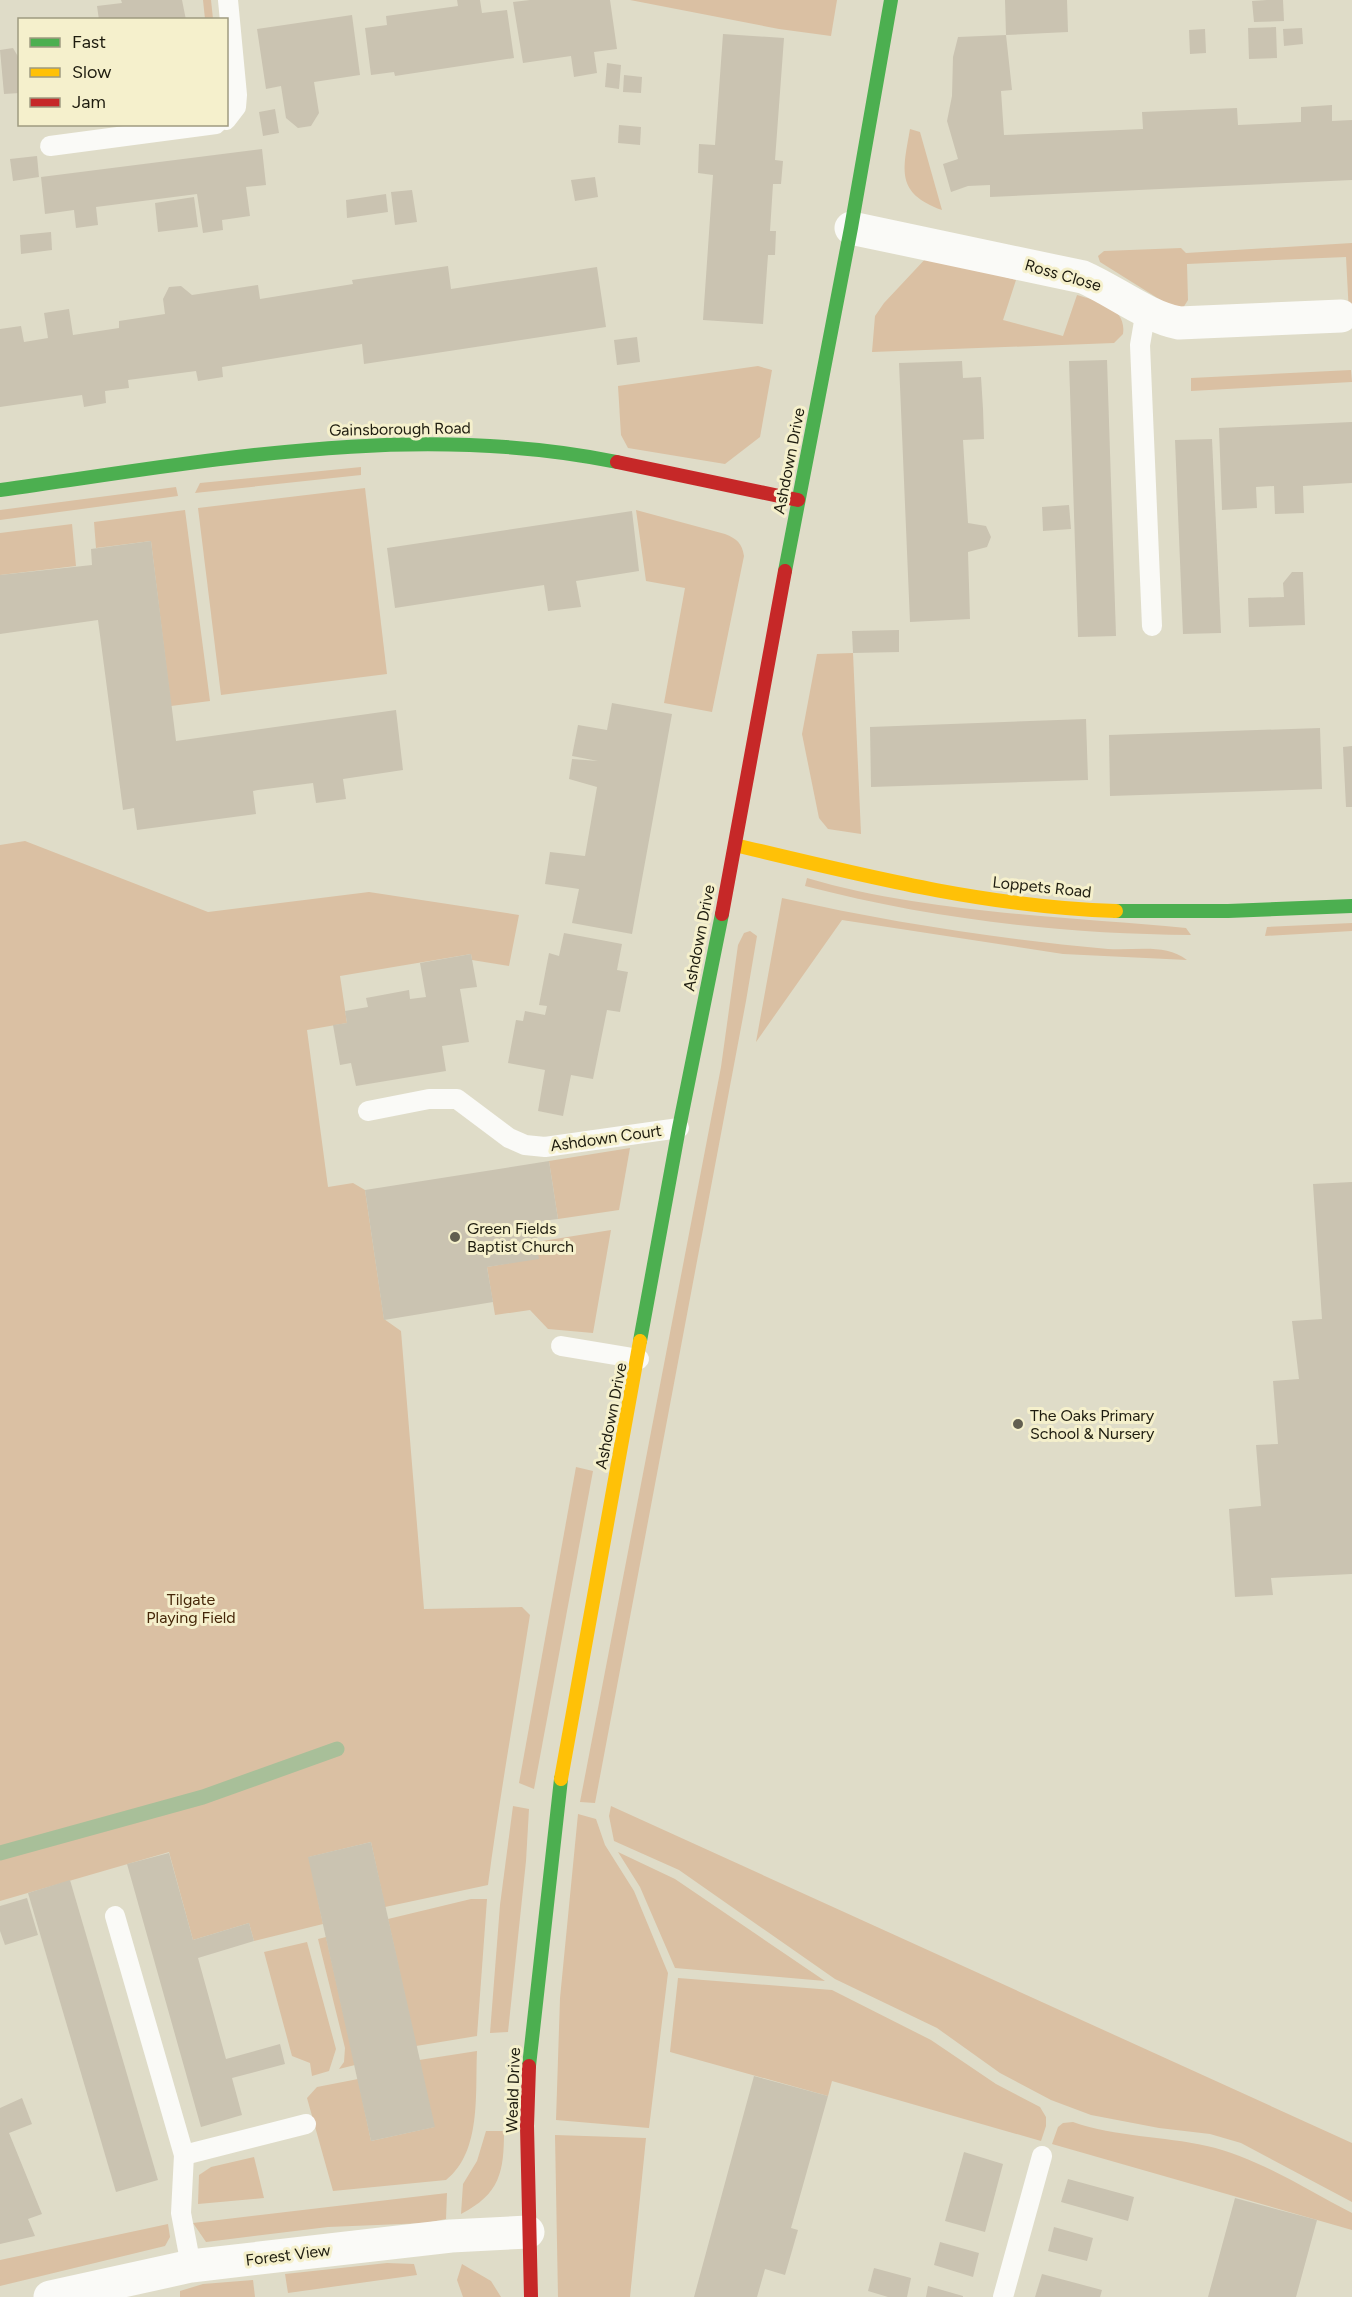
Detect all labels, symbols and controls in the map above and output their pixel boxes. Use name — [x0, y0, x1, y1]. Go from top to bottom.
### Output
legend — [18, 18, 228, 126]
text: Fast — [72, 31, 106, 53]
text: Slow — [72, 61, 111, 83]
text: Jam — [72, 91, 106, 113]
street label: Ross Close — [1023, 255, 1104, 295]
street label: Ashdown Drive — [769, 406, 809, 516]
street label: Gainsborough Road — [329, 418, 471, 440]
street label: Loppets Road — [992, 872, 1092, 902]
street label: Ashdown Drive — [679, 883, 719, 993]
street label: Ashdown Court — [549, 1121, 663, 1155]
place label: Green Fields Baptist Church — [467, 1219, 574, 1256]
marker: Green Fields Baptist Church — [448, 1230, 462, 1244]
street label: Ashdown Drive — [591, 1361, 631, 1471]
place label: The Oaks Primary School & Nursery — [1030, 1406, 1155, 1443]
marker: The Oaks Primary School & Nursery — [1011, 1417, 1025, 1431]
park label: Tilgate Playing Field — [146, 1590, 236, 1627]
street label: Weald Drive — [502, 2047, 524, 2133]
street label: Forest View — [244, 2240, 332, 2270]

